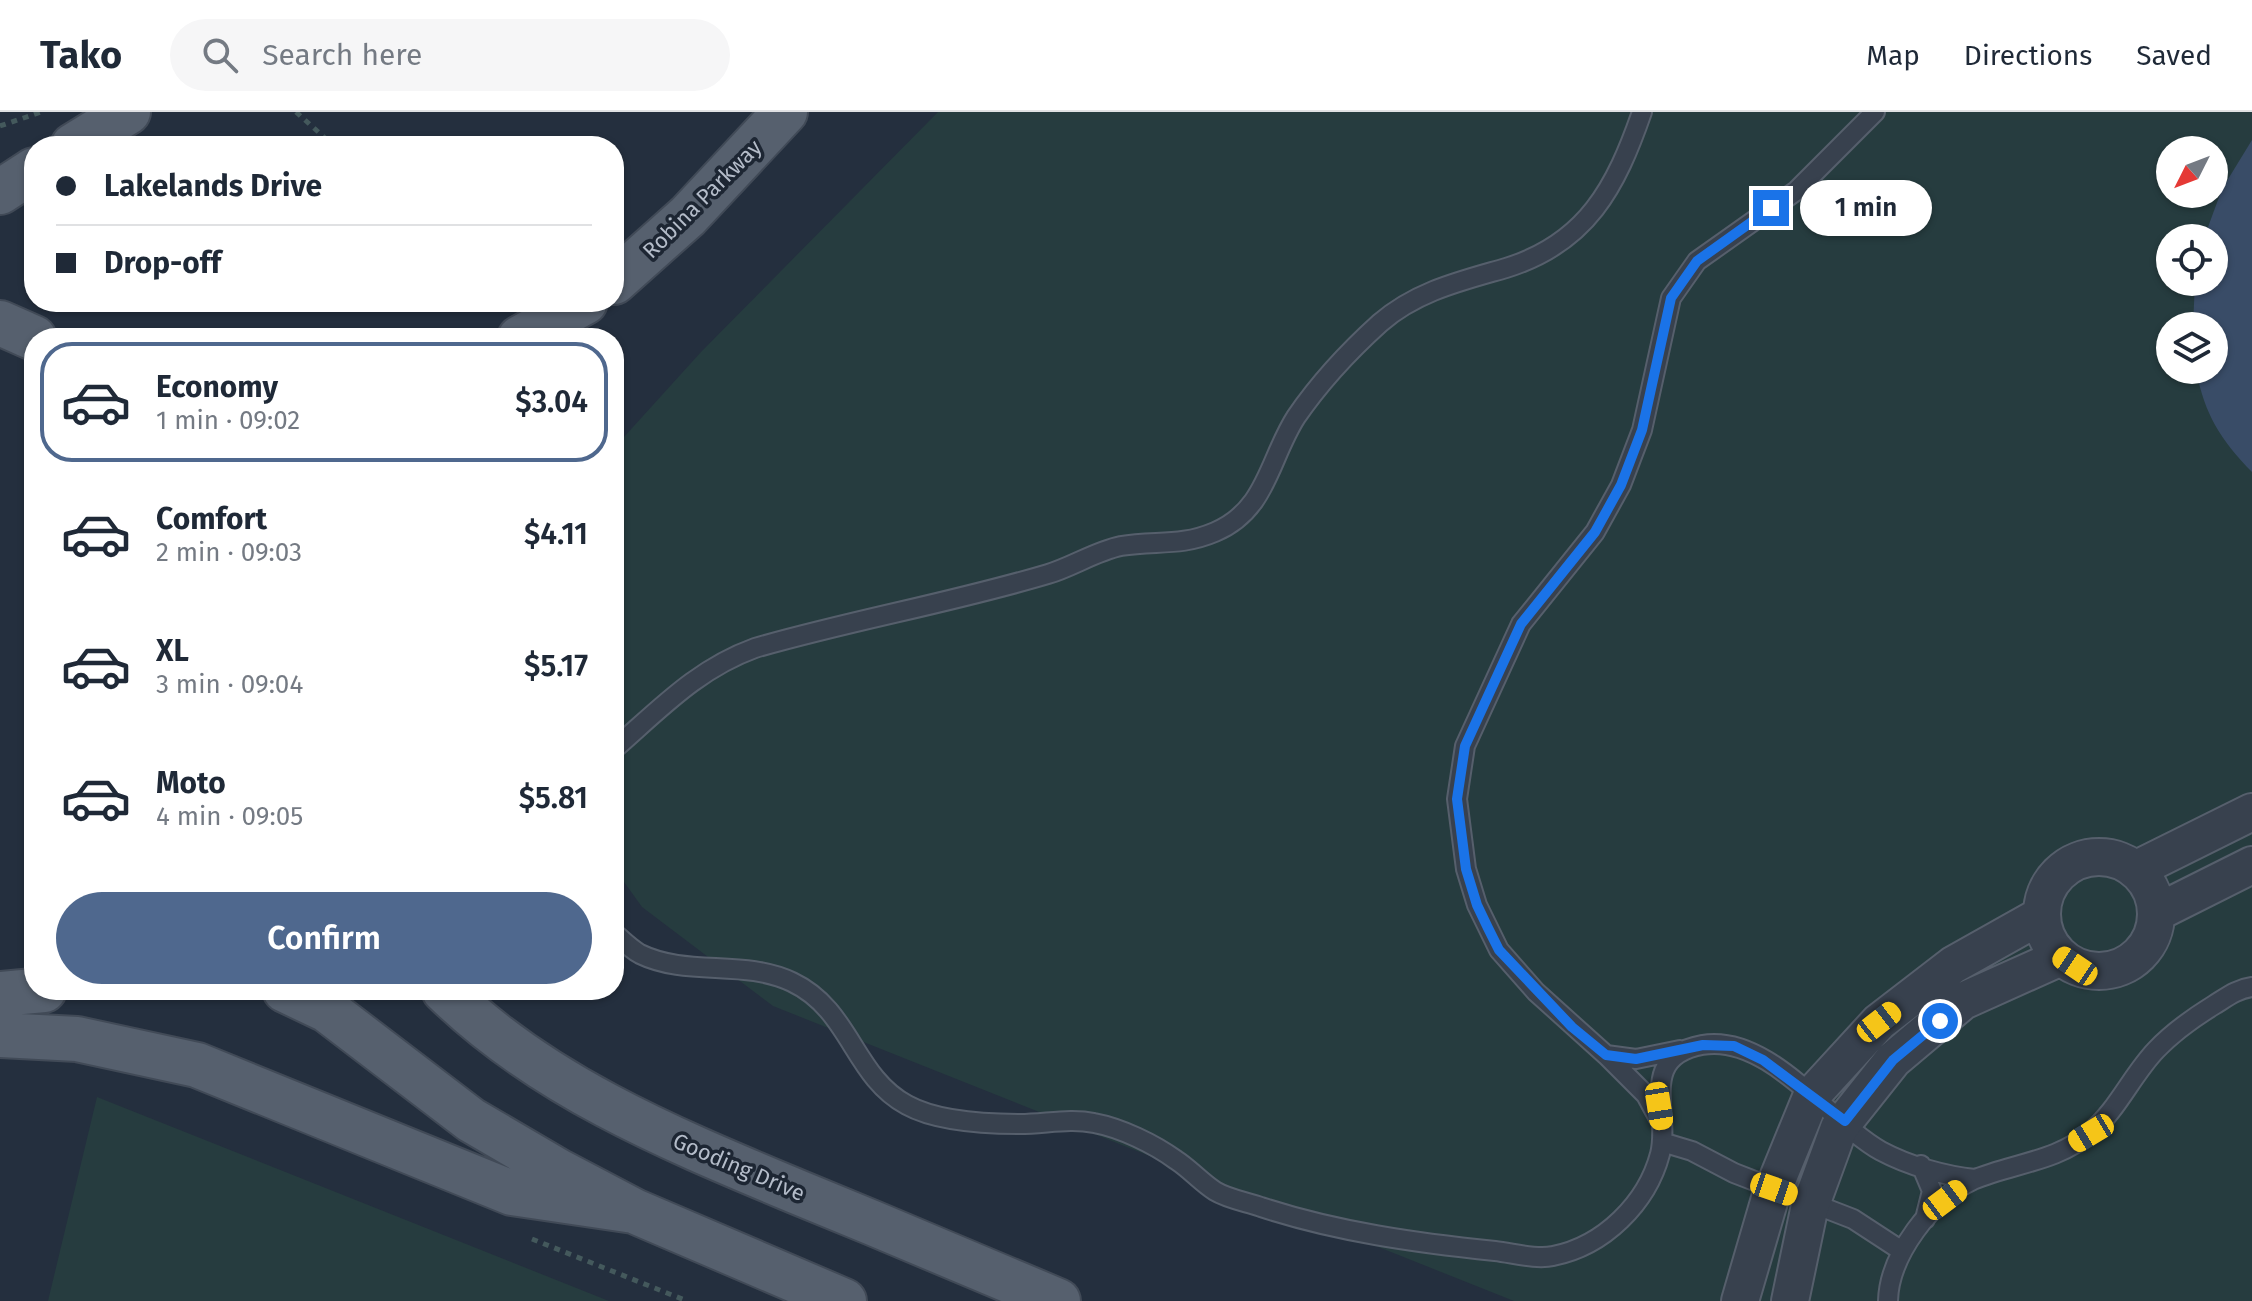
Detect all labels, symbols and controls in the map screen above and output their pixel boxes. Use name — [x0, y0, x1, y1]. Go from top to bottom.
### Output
search box — [170, 19, 730, 91]
text: Tako — [40, 32, 122, 78]
icon: search — [198, 33, 242, 77]
text: Search here — [262, 37, 422, 73]
text: Map — [1866, 39, 1920, 72]
text: Directions — [1964, 39, 2092, 72]
text: Saved — [2136, 39, 2212, 72]
street label: Robina Parkway — [637, 134, 767, 264]
north arrow — [2156, 136, 2228, 208]
map controls — [2156, 136, 2228, 384]
text: Lakelands Drive — [104, 168, 322, 204]
callout: 1 min — [1799, 180, 1931, 236]
route end — [1753, 190, 1789, 226]
text: 1 min — [1835, 192, 1897, 223]
button: locate — [2156, 224, 2228, 296]
text: Drop-off — [104, 245, 221, 281]
button: layers — [2156, 312, 2228, 384]
icon: car — [60, 366, 132, 438]
text: Economy — [156, 369, 278, 405]
text: $3.04 — [515, 384, 588, 420]
text: 1 min · 09:02 — [156, 405, 300, 436]
icon: car — [60, 498, 132, 570]
text: Comfort — [156, 501, 267, 537]
text: $4.11 — [524, 516, 588, 552]
text: 2 min · 09:03 — [156, 537, 302, 568]
icon: car — [60, 630, 132, 702]
text: XL — [156, 633, 189, 669]
text: $5.17 — [524, 648, 588, 684]
text: 3 min · 09:04 — [156, 669, 303, 700]
icon: car — [60, 762, 132, 834]
text: Moto — [156, 765, 226, 801]
text: $5.81 — [519, 780, 588, 816]
text: 4 min · 09:05 — [156, 801, 303, 832]
button: Confirm — [56, 892, 592, 984]
car — [2048, 943, 2102, 989]
car — [1853, 998, 1905, 1046]
route start — [1922, 1003, 1958, 1039]
car — [1643, 1080, 1675, 1132]
car — [2064, 1110, 2118, 1156]
street label: Gooding Drive — [669, 1127, 809, 1207]
car — [1747, 1170, 1801, 1208]
car — [1919, 1176, 1971, 1224]

